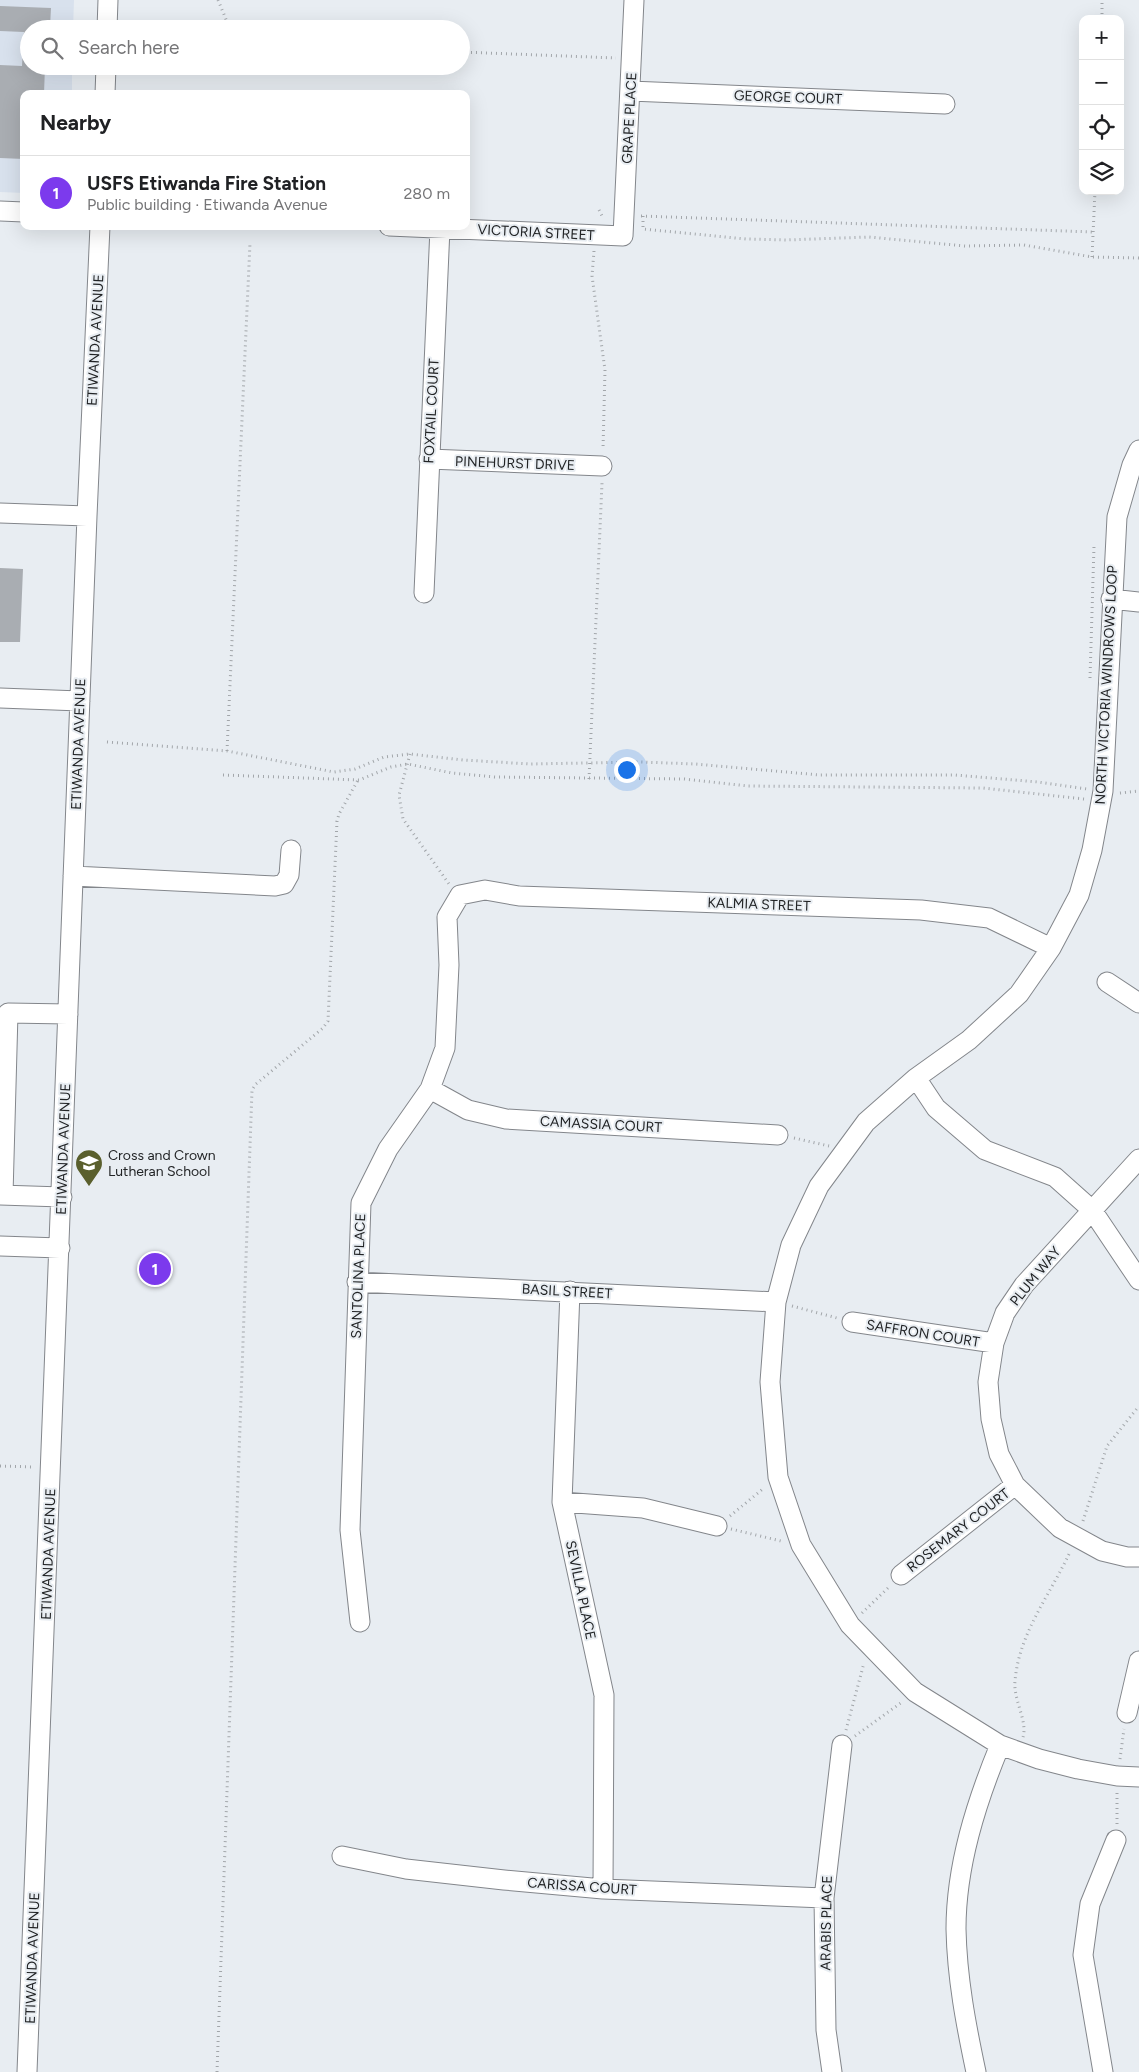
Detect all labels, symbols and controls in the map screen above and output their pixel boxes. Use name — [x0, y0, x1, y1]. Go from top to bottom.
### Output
map controls — [1079, 15, 1124, 195]
button: + — [1079, 15, 1124, 60]
search box — [20, 20, 470, 75]
icon: search — [38, 34, 66, 62]
text: Search here — [78, 36, 180, 59]
button: − — [1079, 60, 1124, 105]
street label: GRAPE PLACE — [619, 72, 640, 164]
street label: GEORGE COURT — [734, 87, 843, 108]
button: locate — [1079, 105, 1124, 150]
text: Nearby — [40, 110, 111, 135]
button: layers — [1079, 150, 1124, 195]
text: USFS Etiwanda Fire Station — [87, 172, 326, 195]
text: 1 — [53, 184, 59, 203]
text: 280 m — [403, 184, 450, 203]
text: Public building · Etiwanda Avenue — [87, 195, 328, 214]
street label: VICTORIA STREET — [477, 221, 595, 244]
street label: ETIWANDA AVENUE — [84, 274, 107, 406]
street label: FOXTAIL COURT — [420, 358, 443, 464]
street label: PINEHURST DRIVE — [455, 453, 575, 474]
street label: NORTH VICTORIA WINDROWS LOOP — [1092, 565, 1121, 805]
street label: ETIWANDA AVENUE — [68, 678, 89, 810]
your location — [614, 757, 640, 783]
street label: KALMIA STREET — [707, 894, 811, 915]
street label: ETIWANDA AVENUE — [53, 1083, 74, 1215]
street label: CAMASSIA COURT — [540, 1113, 663, 1136]
place label: Cross and Crown Lutheran School — [108, 1147, 216, 1180]
school or university icon: Cross and Crown Lutheran School — [74, 1148, 104, 1187]
street label: SANTOLINA PLACE — [348, 1213, 369, 1339]
street label: PLUM WAY — [1006, 1243, 1065, 1309]
pin: 1 — [139, 1250, 171, 1288]
street label: BASIL STREET — [521, 1281, 613, 1302]
street label: SAFFRON COURT — [865, 1316, 981, 1351]
street label: ROSEMARY COURT — [903, 1485, 1013, 1576]
street label: ETIWANDA AVENUE — [38, 1488, 59, 1620]
street label: SEVILLA PLACE — [562, 1539, 599, 1641]
street label: CARISSA COURT — [527, 1874, 637, 1899]
street label: ARABIS PLACE — [817, 1875, 836, 1971]
street label: ETIWANDA AVENUE — [22, 1892, 43, 2024]

